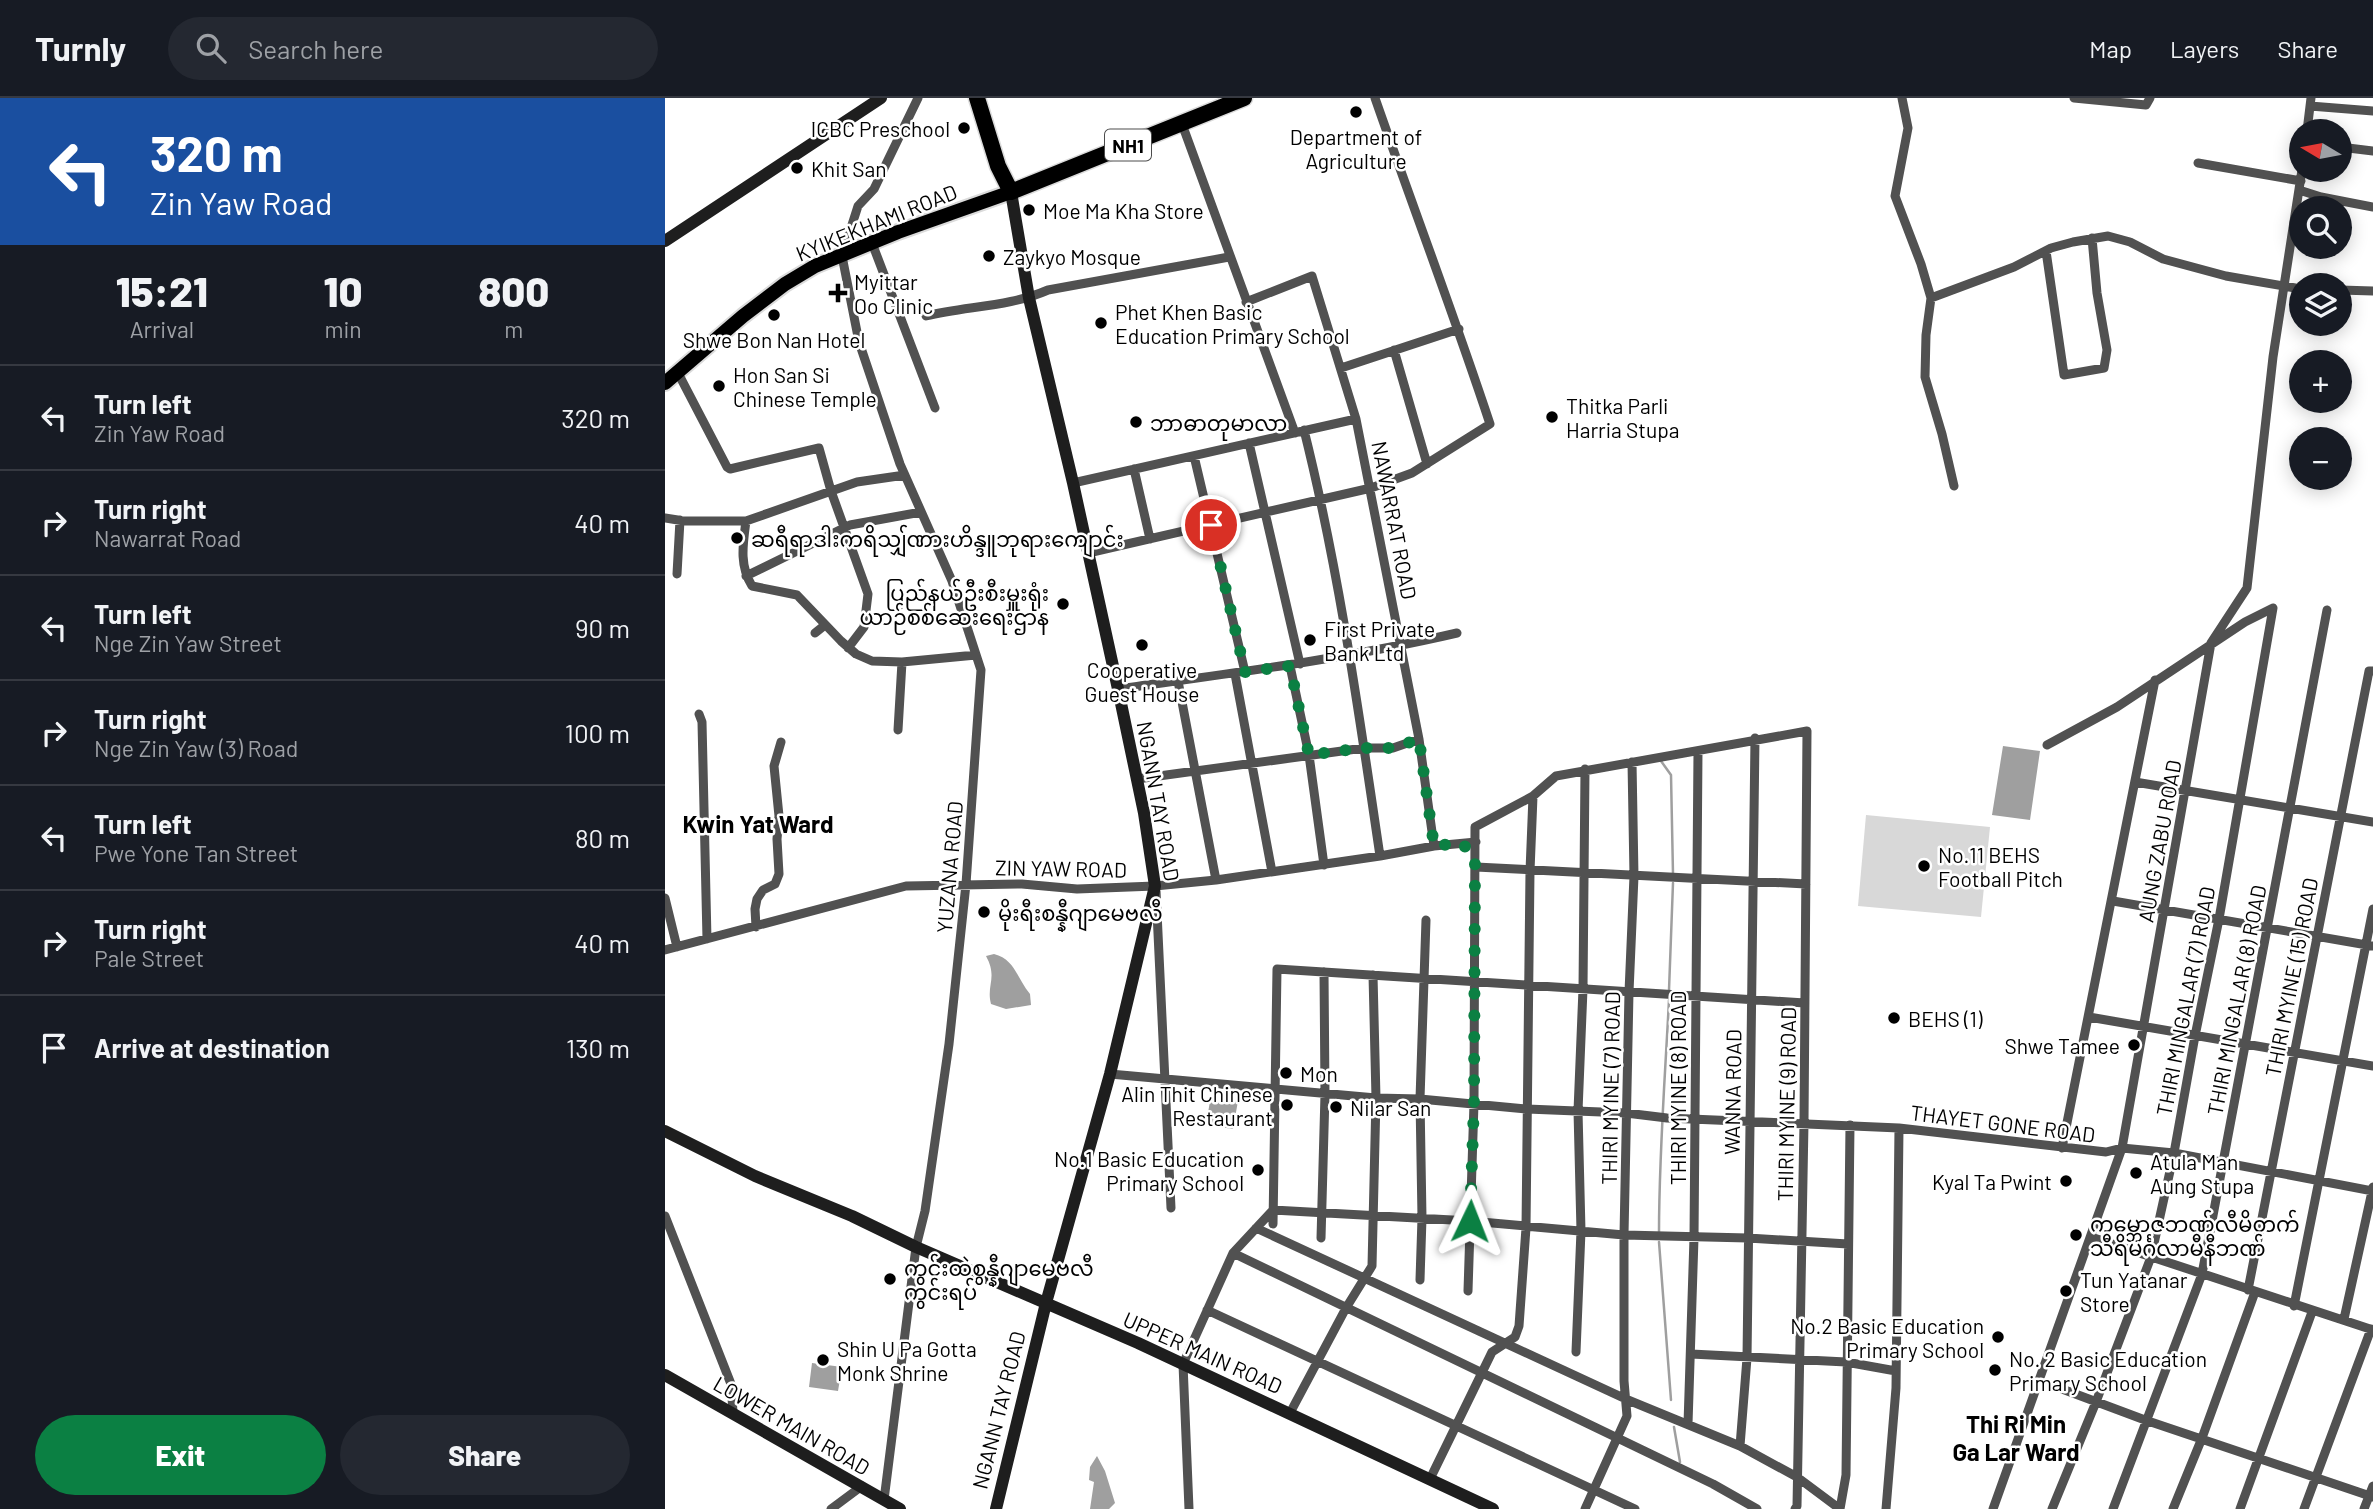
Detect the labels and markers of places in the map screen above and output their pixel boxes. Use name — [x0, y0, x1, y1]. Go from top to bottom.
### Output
marker: Department of Agriculture — [1348, 104, 1364, 120]
place label: ICBC Preschool — [811, 116, 950, 141]
marker: ICBC Preschool — [956, 120, 972, 136]
place label: Department of Agriculture — [1290, 124, 1422, 173]
place label: Khit San — [811, 156, 887, 181]
marker: Khit San — [789, 160, 805, 176]
place label: Moe Ma Kha Store — [1043, 198, 1204, 223]
marker: Moe Ma Kha Store — [1021, 202, 1037, 218]
place label: Zaykyo Mosque — [1003, 244, 1141, 269]
marker: Zaykyo Mosque — [981, 248, 997, 264]
place label: Myittar Oo Clinic — [854, 269, 933, 318]
marker: Myittar Oo Clinic — [828, 283, 848, 303]
place label: Phet Khen Basic Education Primary School — [1115, 299, 1350, 348]
marker: Shwe Bon Nan Hotel — [766, 307, 782, 323]
marker: Phet Khen Basic Education Primary School — [1093, 315, 1109, 331]
place label: Shwe Bon Nan Hotel — [683, 327, 865, 352]
place label: Hon San Si Chinese Temple — [733, 362, 877, 411]
marker: Hon San Si Chinese Temple — [711, 378, 727, 394]
place label: Thitka Parli Harria Stupa — [1566, 393, 1680, 442]
marker: Thitka Parli Harria Stupa — [1544, 409, 1560, 425]
place label: ဘာဓာတုမာလာ — [1150, 410, 1287, 441]
marker: ဘာဓာတုမာလာ — [1128, 414, 1144, 430]
pin — [1181, 495, 1241, 555]
place label: ဆရီရာဒါးကရိသျှ်ဏားဟိန္ဒူဘုရားကျောင်း — [751, 524, 1124, 558]
marker: ဆရီရာဒါးကရိသျှ်ဏားဟိန္ဒူဘုရားကျောင်း — [729, 530, 745, 546]
place label: ပြည်နယ်ဦးစီးမှူးရုံး ယာဉ်စစ်ဆေးရေးဌာန — [860, 578, 1049, 635]
marker: ပြည်နယ်ဦးစီးမှူးရုံး ယာဉ်စစ်ဆေးရေးဌာန — [1055, 596, 1071, 612]
place label: First Private Bank Ltd — [1324, 616, 1435, 665]
marker: First Private Bank Ltd — [1302, 632, 1318, 648]
marker: Cooperative Guest House — [1134, 637, 1150, 653]
place label: Cooperative Guest House — [1085, 657, 1199, 706]
place label: No.11 BEHS Football Pitch — [1938, 842, 2063, 891]
marker: No.11 BEHS Football Pitch — [1916, 858, 1932, 874]
place label: မိုးရီးစန္နီဂျာမေဗလီ — [998, 898, 1163, 932]
marker: မိုးရီးစန္နီဂျာမေဗလီ — [976, 904, 992, 920]
place label: BEHS (1) — [1908, 1006, 1983, 1031]
marker: BEHS (1) — [1886, 1010, 1902, 1026]
place label: Shwe Tamee — [2004, 1033, 2120, 1058]
marker: Shwe Tamee — [2126, 1037, 2142, 1053]
place label: Mon — [1300, 1061, 1338, 1086]
marker: Mon — [1278, 1065, 1294, 1081]
place label: Alin Thit Chinese Restaurant — [1121, 1081, 1273, 1130]
place label: Nilar San — [1350, 1095, 1431, 1120]
marker: Alin Thit Chinese Restaurant — [1279, 1097, 1295, 1113]
marker: Nilar San — [1328, 1099, 1344, 1115]
place label: No.1 Basic Education Primary School — [1054, 1146, 1244, 1195]
place label: Atula Man Aung Stupa — [2150, 1149, 2254, 1198]
marker: No.1 Basic Education Primary School — [1250, 1162, 1266, 1178]
marker: Atula Man Aung Stupa — [2128, 1165, 2144, 1181]
place label: Kyal Ta Pwint — [1932, 1169, 2052, 1194]
marker: Kyal Ta Pwint — [2058, 1173, 2074, 1189]
place label: ကမ္ဘောဇဘဏ်လီမိတက် သီရိမင်္ဂလာမီနီဘဏ် — [2090, 1209, 2300, 1266]
marker: ကမ္ဘောဇဘဏ်လီမိတက် သီရိမင်္ဂလာမီနီဘဏ် — [2068, 1227, 2084, 1243]
place label: ကွင်းထဲစွန္နီဂျာမေဗလီ ကွင်းရပ် — [904, 1253, 1094, 1310]
place label: Tun Yatanar Store — [2080, 1267, 2188, 1316]
marker: ကွင်းထဲစွန္နီဂျာမေဗလီ ကွင်းရပ် — [882, 1271, 898, 1287]
marker: Tun Yatanar Store — [2058, 1283, 2074, 1299]
place label: No.2 Basic Education Primary School — [1790, 1313, 1984, 1362]
marker: No.2 Basic Education Primary School — [1990, 1329, 2006, 1345]
place label: Shin U Pa Gotta Monk Shrine — [837, 1336, 977, 1385]
place label: No. 2 Basic Education Primary School — [2009, 1346, 2207, 1395]
marker: Shin U Pa Gotta Monk Shrine — [815, 1352, 831, 1368]
marker: No. 2 Basic Education Primary School — [1987, 1362, 2003, 1378]

